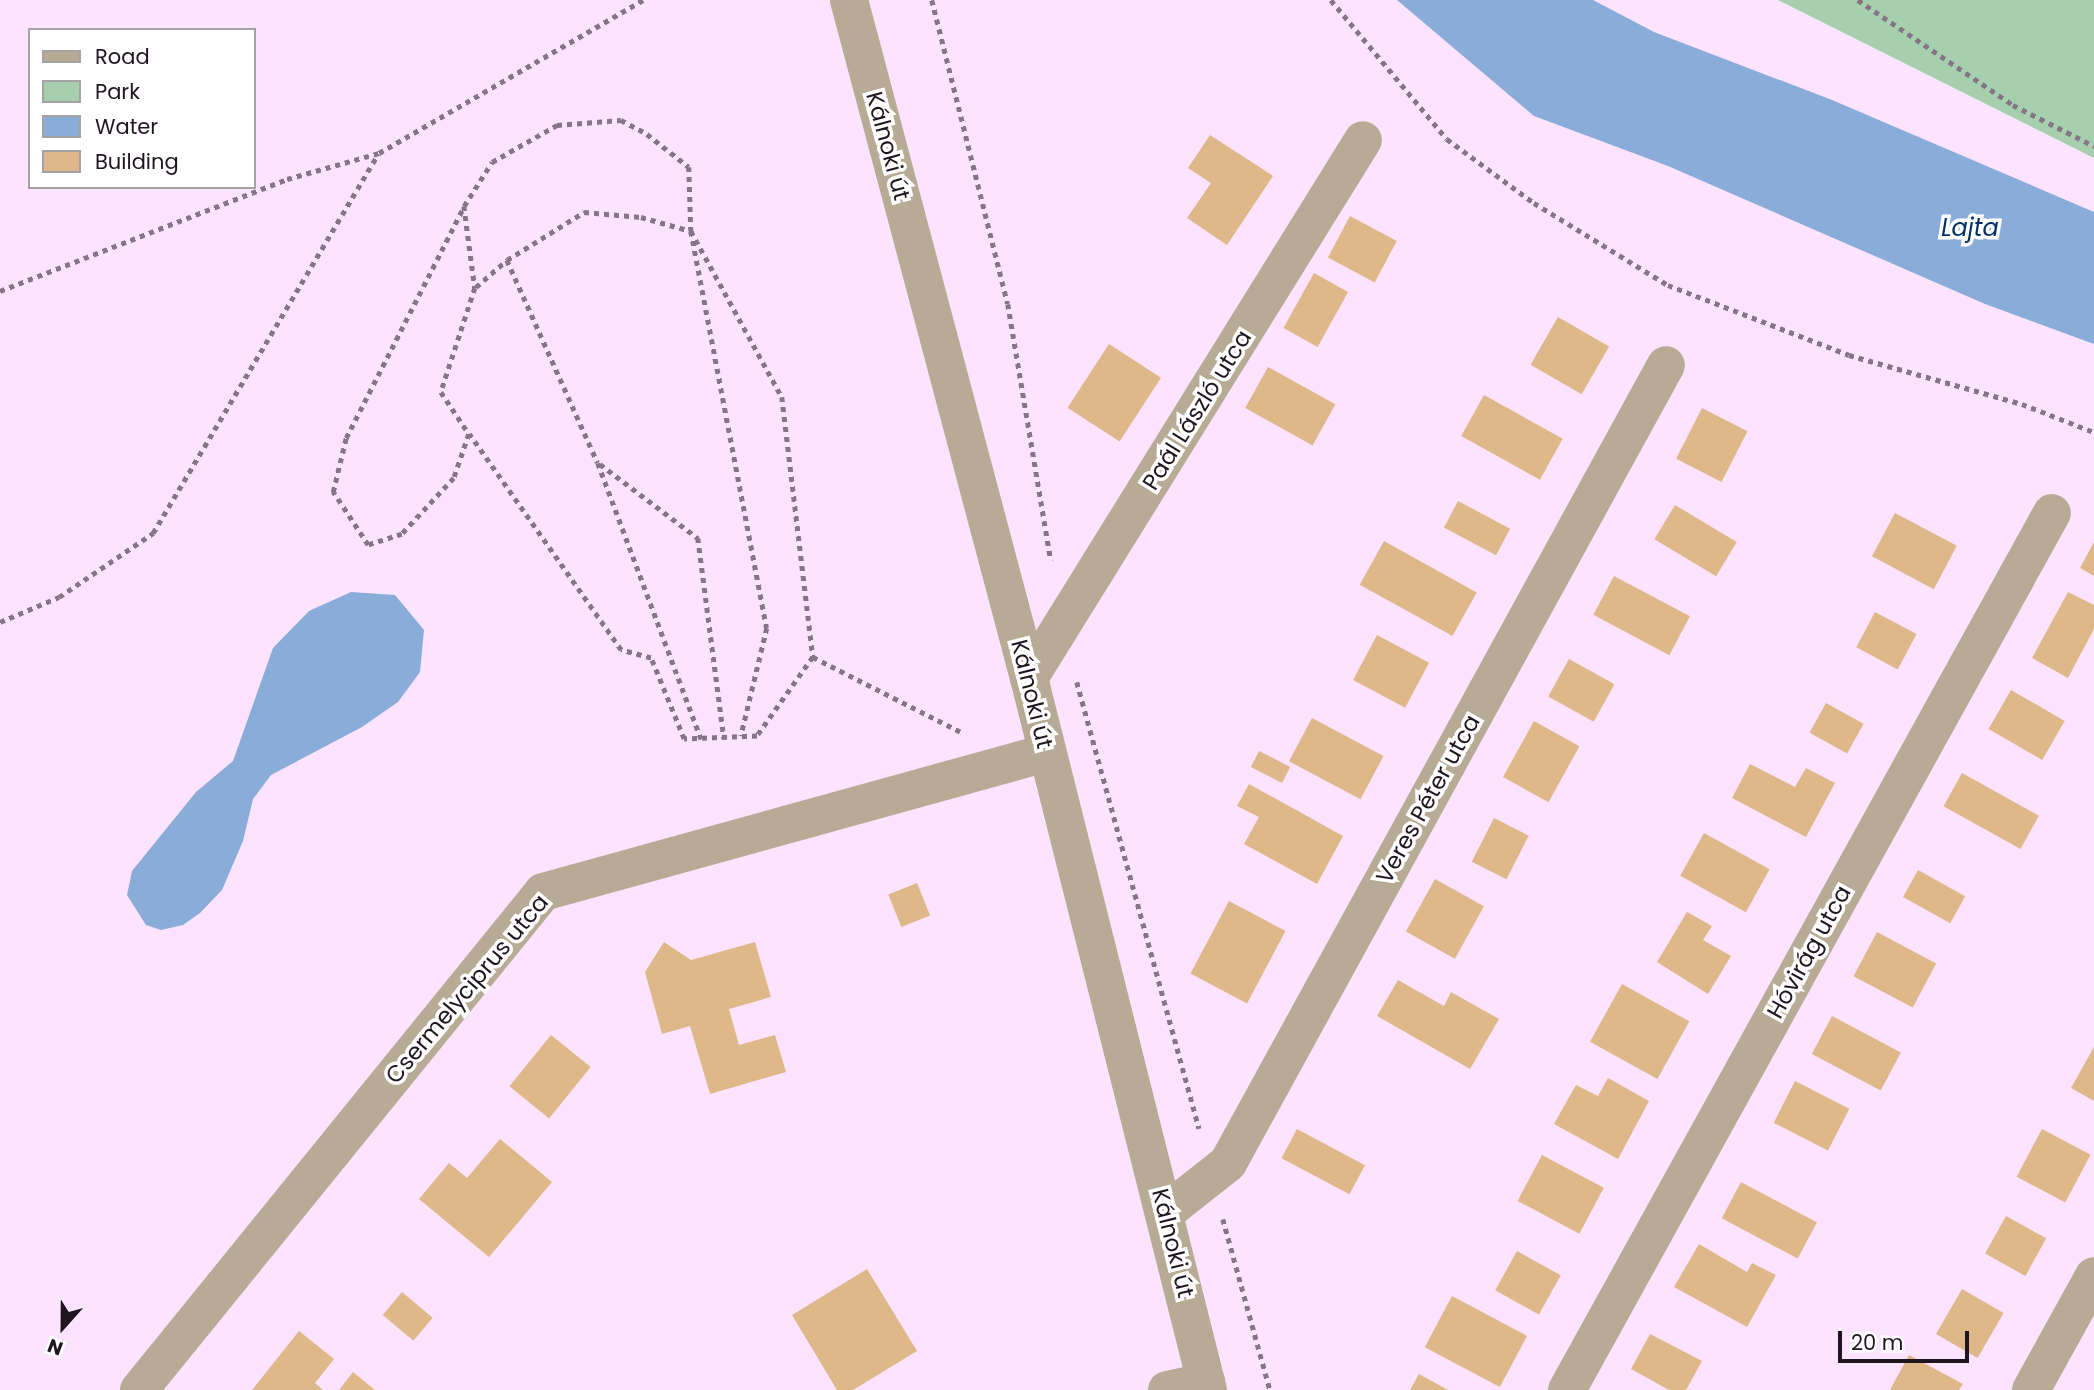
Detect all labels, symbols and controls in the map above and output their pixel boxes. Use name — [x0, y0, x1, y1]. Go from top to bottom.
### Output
legend — [28, 28, 256, 189]
text: Road — [95, 42, 150, 71]
text: Park — [95, 77, 140, 106]
street label: Kálnoki út — [860, 89, 916, 203]
text: Water — [95, 112, 158, 141]
text: Building — [95, 147, 179, 176]
water label: Lajta — [1941, 214, 1999, 242]
street label: Paál László utca — [1137, 325, 1257, 495]
street label: Kálnoki út — [1005, 637, 1059, 751]
street label: Veres Péter utca — [1370, 710, 1486, 888]
street label: Hóvirág utca — [1761, 881, 1857, 1023]
street label: Csermelyciprus utca — [380, 889, 554, 1089]
street label: Kálnoki út — [1146, 1186, 1200, 1300]
north arrow — [28, 1292, 98, 1362]
scale bar — [1842, 1316, 1973, 1360]
text: 20 m — [1851, 1328, 1904, 1357]
text: N — [44, 1332, 67, 1362]

